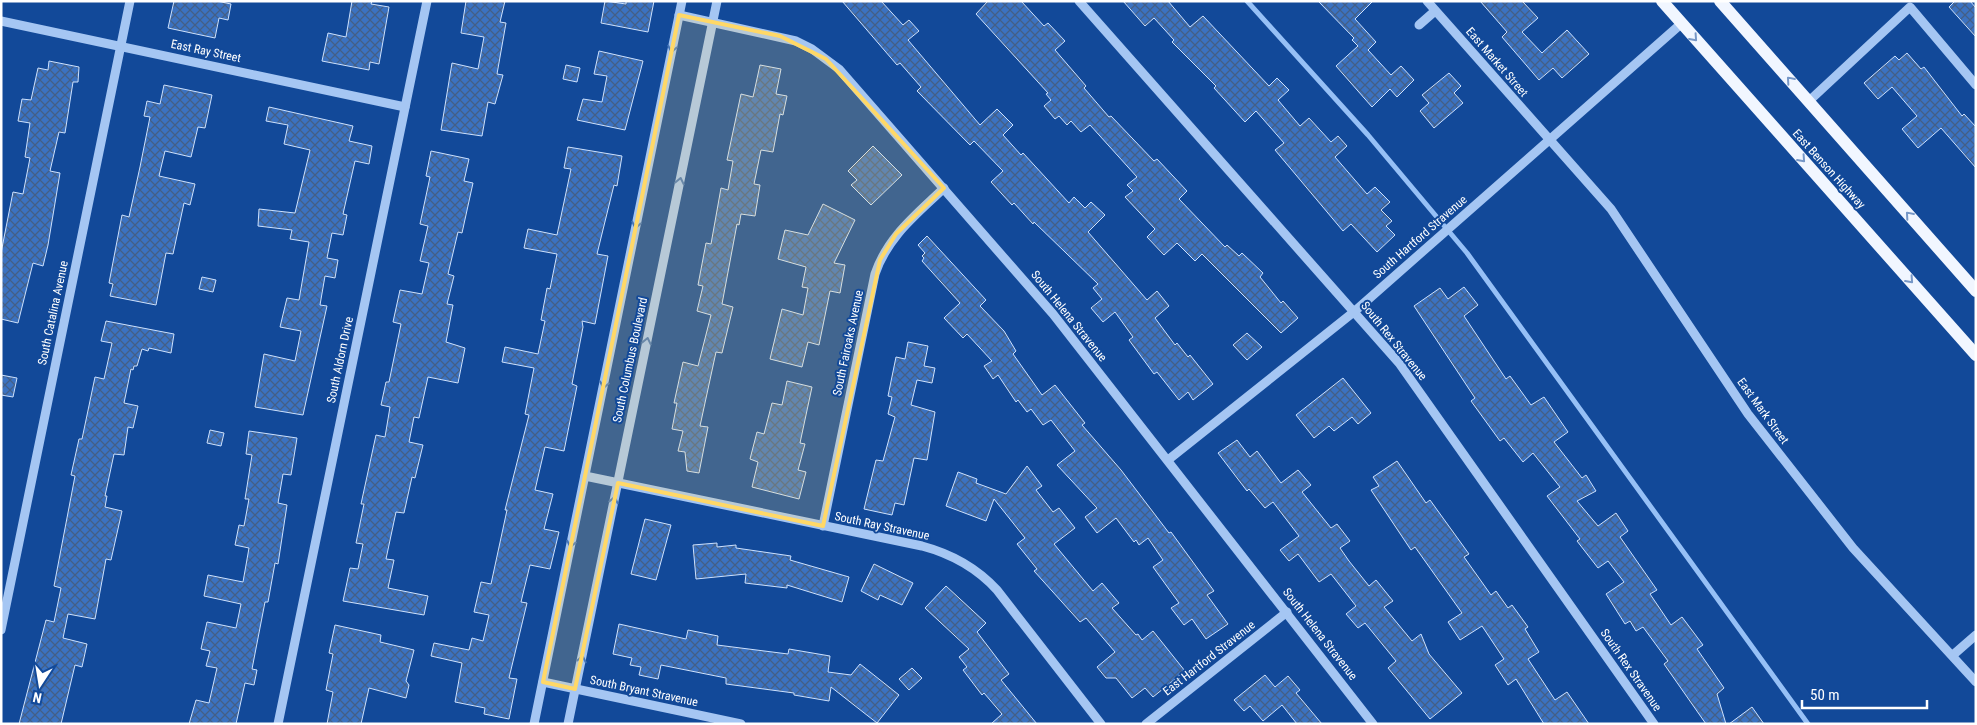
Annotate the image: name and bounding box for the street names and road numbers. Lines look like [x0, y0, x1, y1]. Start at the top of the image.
street label: East Market Street [1463, 24, 1531, 100]
street label: East Ray Street [170, 37, 243, 65]
street label: East Benson Highway [1790, 126, 1868, 212]
street label: South Hartford Stravenue [1370, 192, 1470, 282]
street label: South Catalina Avenue [35, 259, 71, 366]
street label: South Helena Stravenue [1028, 268, 1110, 364]
street label: South Fairoaks Avenue [830, 289, 866, 397]
street label: South Columbus Boulevard [610, 296, 650, 424]
street label: South Rex Stravenue [1358, 299, 1430, 383]
street label: South Aldorn Drive [324, 315, 356, 404]
street label: East Mark Street [1734, 375, 1792, 447]
street label: South Ray Stravenue [833, 509, 931, 543]
street label: South Helena Stravenue [1280, 585, 1360, 683]
street label: East Hartford Stravenue [1160, 617, 1258, 698]
street label: South Rex Stravenue [1597, 626, 1665, 714]
street label: South Bryant Stravenue [589, 673, 700, 709]

